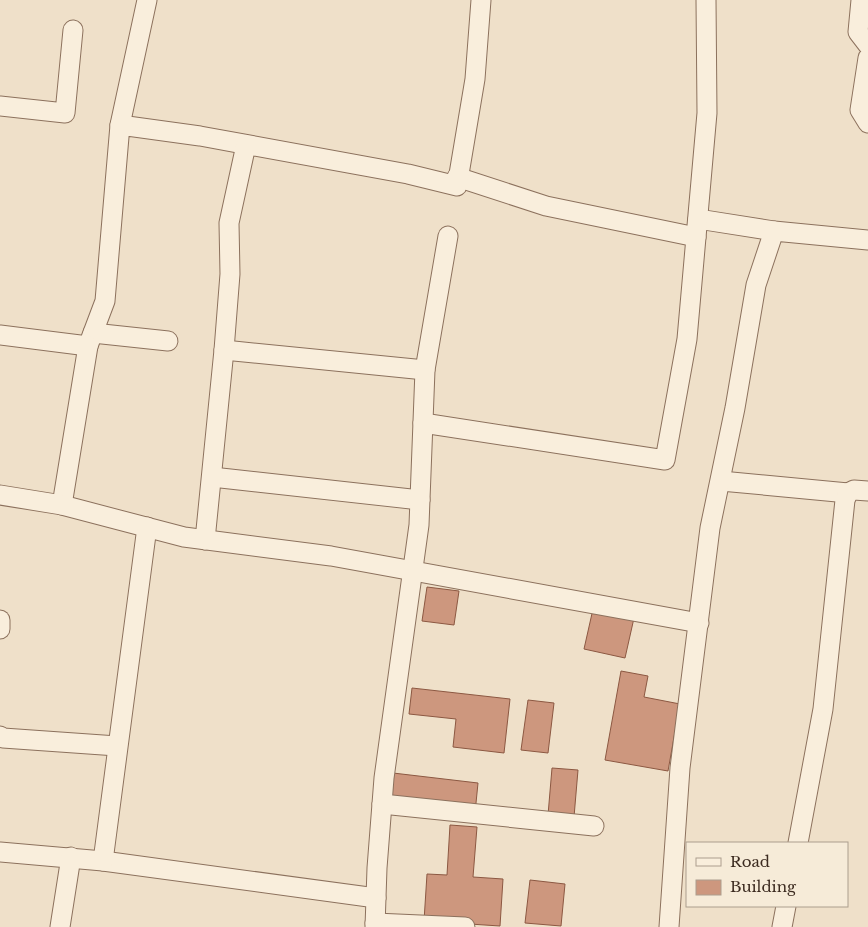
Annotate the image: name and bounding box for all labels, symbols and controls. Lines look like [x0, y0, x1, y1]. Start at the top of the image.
legend [686, 842, 848, 907]
text: Road [730, 852, 770, 871]
text: Building [730, 877, 797, 896]

